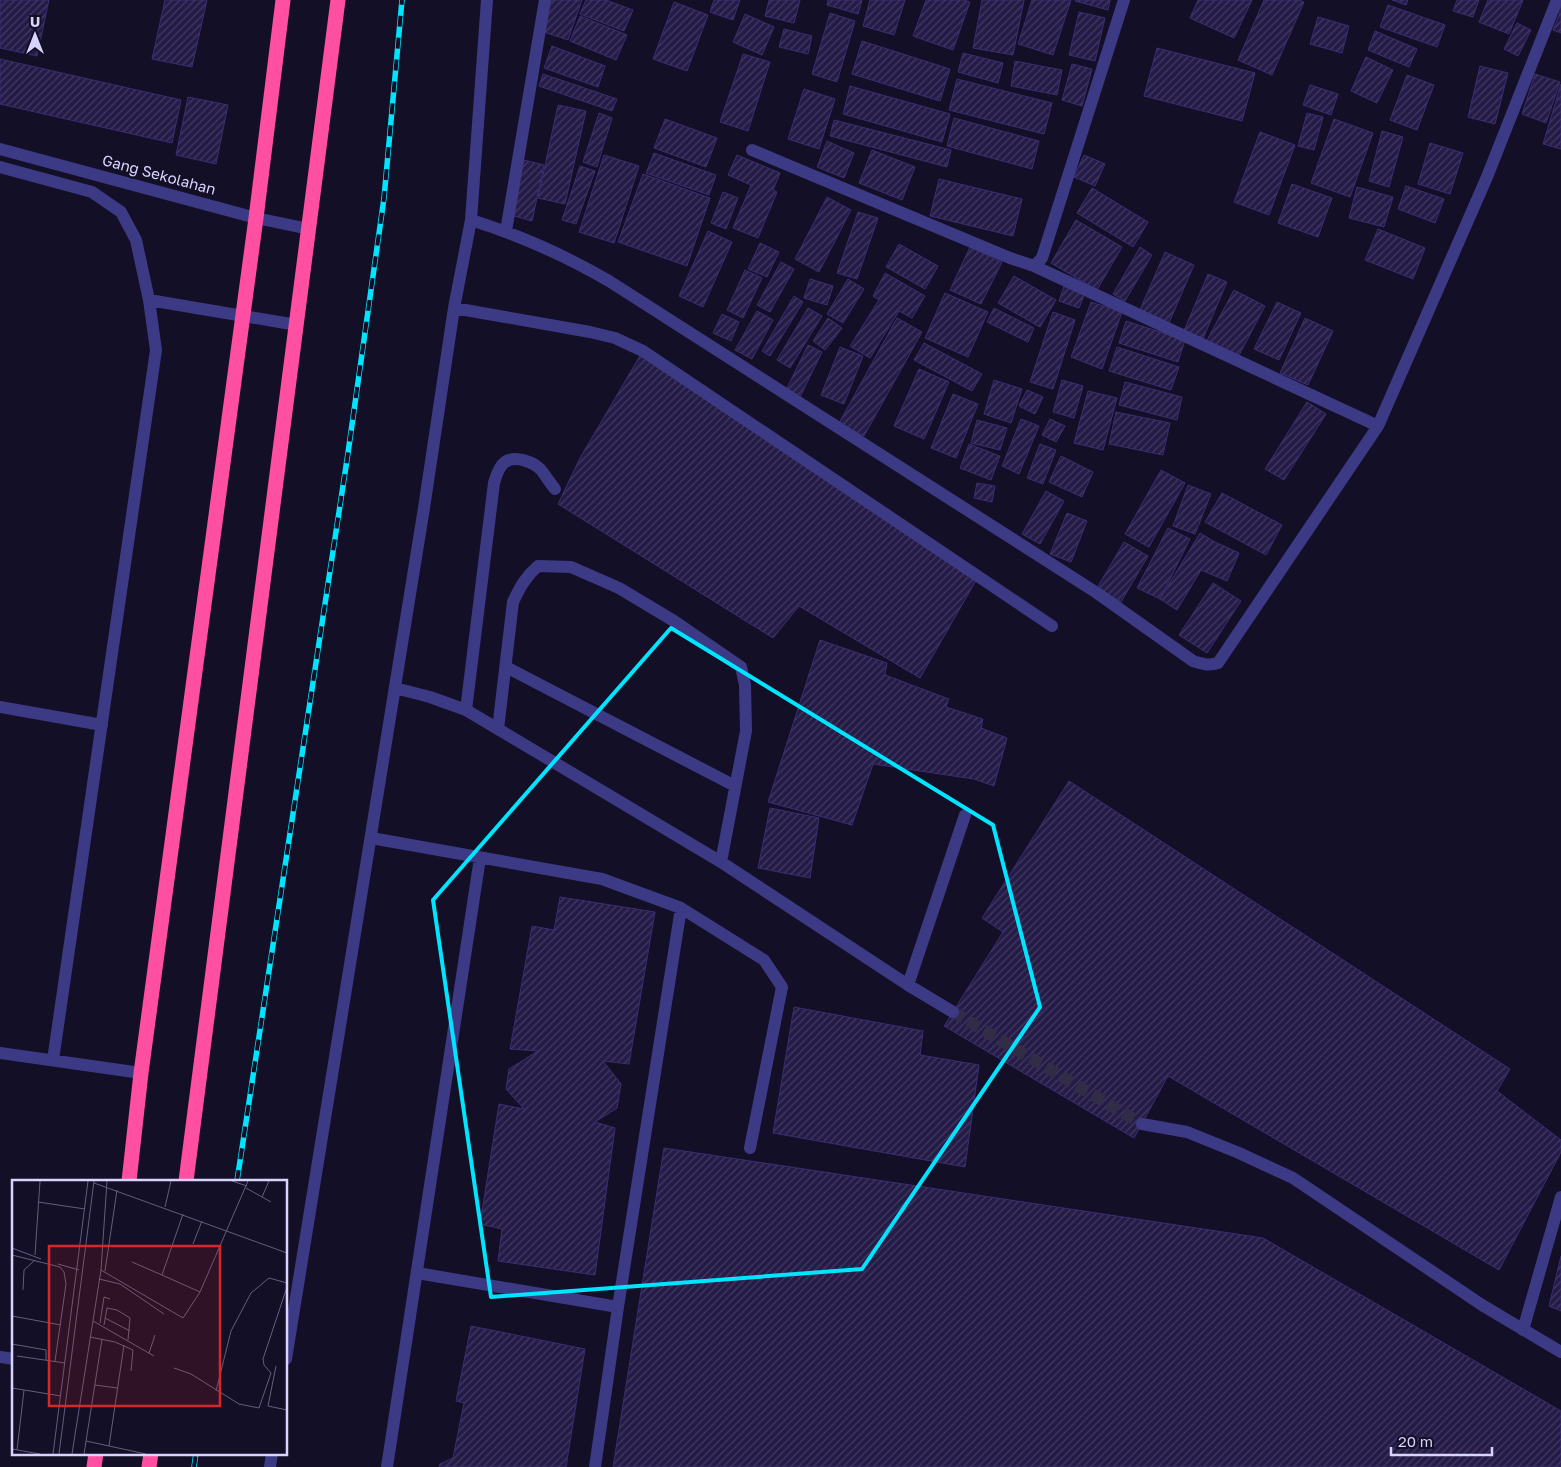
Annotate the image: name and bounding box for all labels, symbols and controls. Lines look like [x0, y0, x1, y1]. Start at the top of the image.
north arrow [10, 10, 60, 60]
text: U [30, 13, 40, 30]
street label: Gang Sekolahan [100, 150, 218, 198]
inset map [12, 1180, 288, 1454]
scale bar [1391, 1424, 1492, 1456]
text: 20 m [1398, 1432, 1433, 1450]

